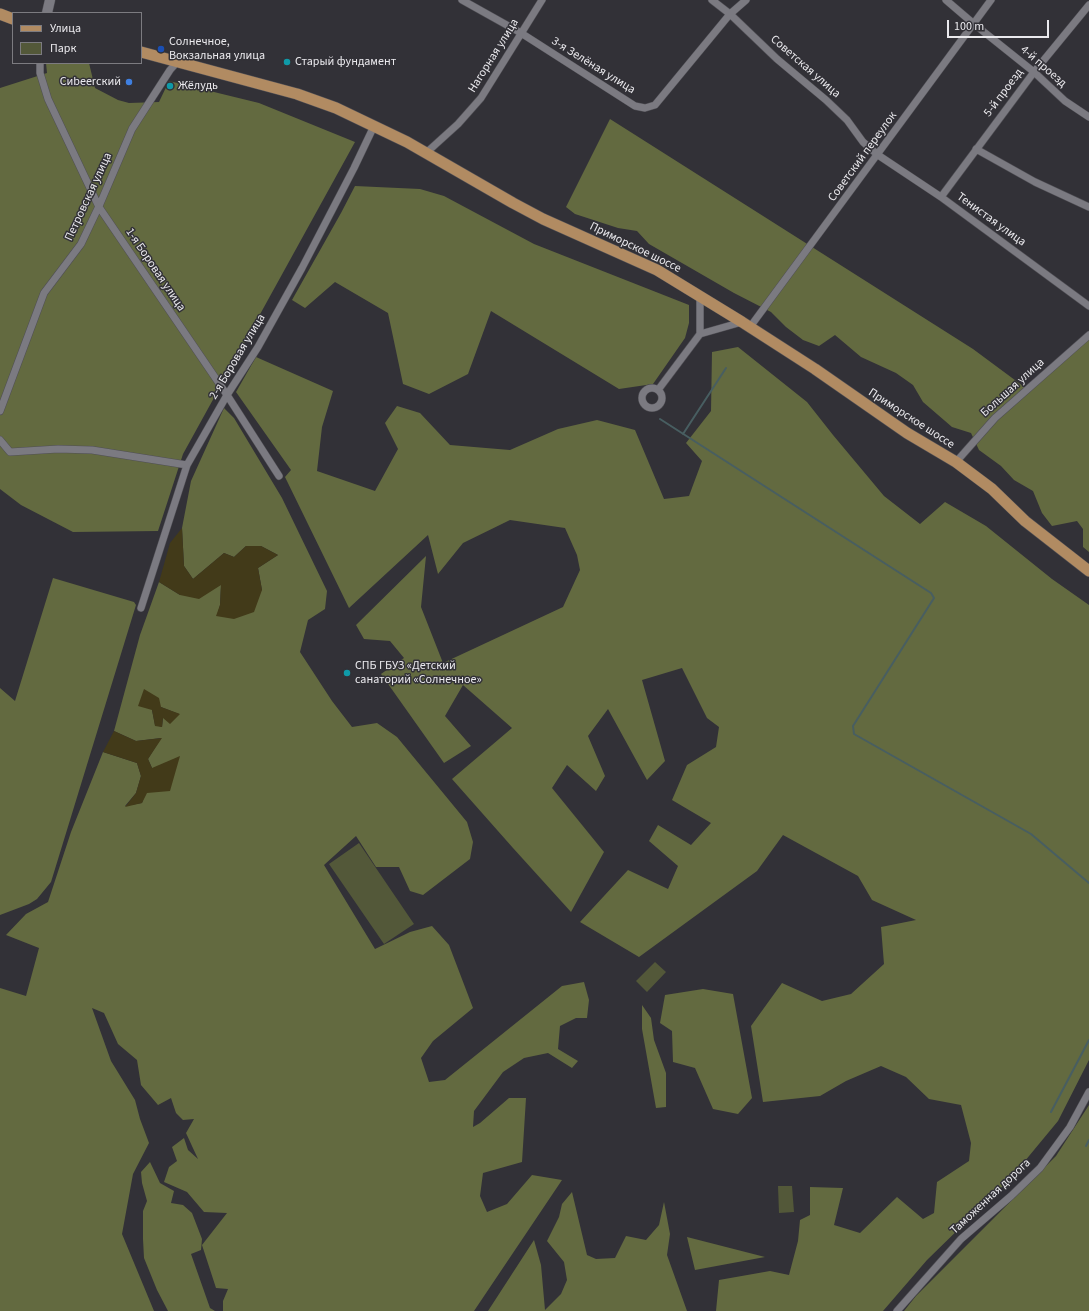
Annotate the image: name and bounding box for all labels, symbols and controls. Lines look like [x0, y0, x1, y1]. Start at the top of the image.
legend [12, 12, 142, 64]
scale bar [949, 12, 1051, 38]
street label: Нагорная улица [466, 16, 522, 96]
text: 100 m [954, 18, 984, 35]
text: Улица [50, 20, 81, 37]
street label: Советская улица [767, 33, 843, 101]
street label: 3-я Зелёная улица [549, 34, 637, 98]
place label: Солнечное, Вокзальная улица [169, 35, 265, 63]
text: Парк [50, 40, 76, 57]
street label: 4-й проезд [1017, 43, 1069, 91]
marker: Солнечное, Вокзальная улица [156, 44, 166, 54]
place label: Старый фундамент [295, 55, 396, 69]
marker: Старый фундамент [282, 57, 292, 67]
street label: 5-й проезд [981, 66, 1027, 120]
place label: Сиbeerский [60, 75, 121, 89]
marker: Сиbeerский [124, 77, 134, 87]
place label: Жёлудь [178, 79, 218, 93]
marker: Жёлудь [165, 81, 175, 91]
street label: Советский переулок [826, 109, 900, 205]
street label: Петровская улица [62, 151, 116, 243]
street label: Тенистая улица [954, 190, 1028, 250]
street label: Приморское шоссе [587, 220, 683, 276]
street label: 1-я Боровая улица [122, 226, 188, 314]
street label: 2-я Боровая улица [207, 312, 269, 402]
street label: Большая улица [978, 356, 1048, 420]
street label: Приморское шоссе [865, 386, 957, 452]
place label: СПБ ГБУЗ «Детский санаторий «Солнечное» [355, 659, 482, 687]
marker: СПБ ГБУЗ «Детский санаторий «Солнечное» [342, 668, 352, 678]
street label: Таможенная дорога [948, 1156, 1034, 1238]

